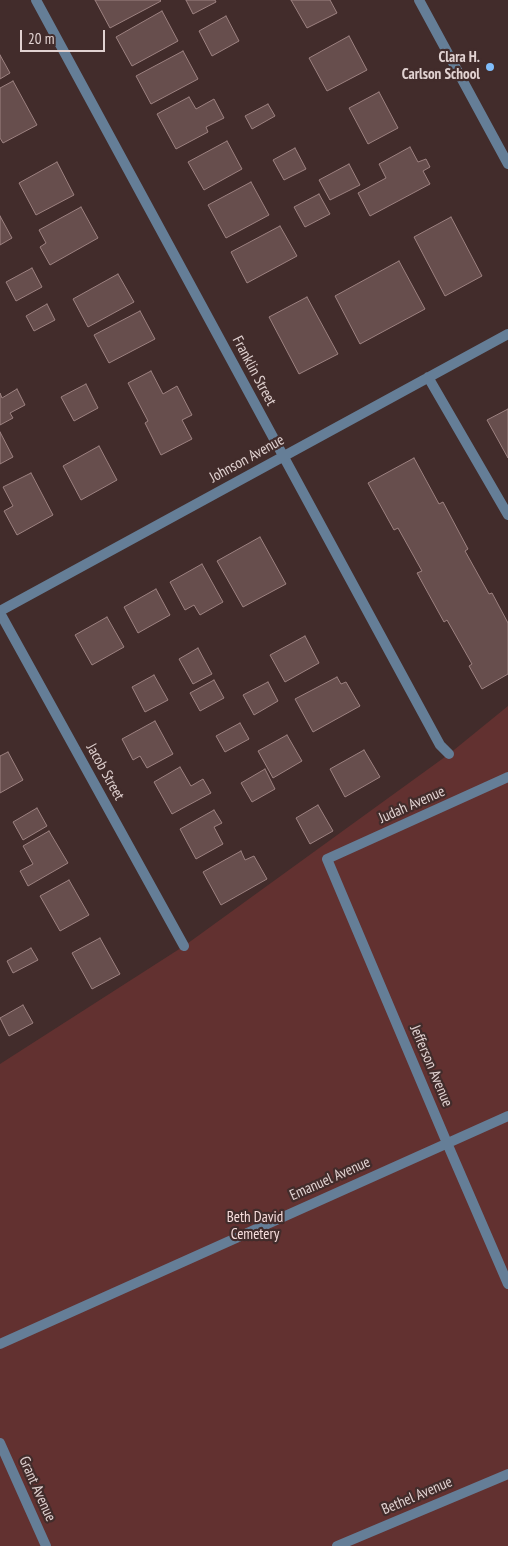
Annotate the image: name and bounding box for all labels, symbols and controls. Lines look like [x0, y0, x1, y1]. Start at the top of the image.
scale bar [22, 20, 108, 52]
text: 20 m [28, 29, 54, 48]
place label: Clara H. Carlson School [402, 49, 480, 84]
marker: Clara H. Carlson School [484, 61, 496, 73]
street label: Franklin Street [228, 333, 280, 409]
street label: Johnson Avenue [207, 431, 287, 487]
street label: Jacob Street [82, 741, 128, 803]
street label: Judah Avenue [376, 782, 448, 828]
street label: Jefferson Avenue [406, 1022, 456, 1110]
street label: Emanuel Avenue [287, 1153, 373, 1205]
park label: Beth David Cemetery [227, 1209, 283, 1244]
street label: Grant Avenue [15, 1454, 59, 1524]
street label: Bethel Avenue [379, 1473, 455, 1519]

